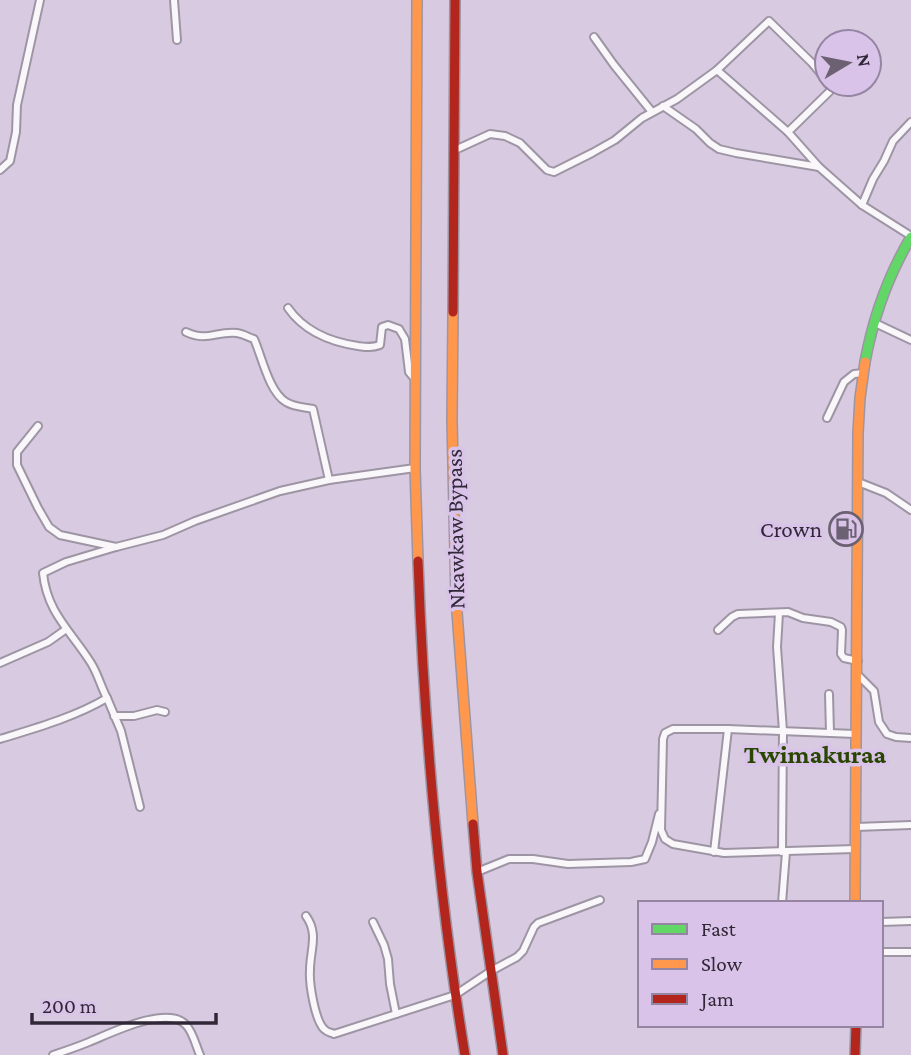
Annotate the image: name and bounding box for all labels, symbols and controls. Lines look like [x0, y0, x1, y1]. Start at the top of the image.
north arrow [813, 28, 883, 98]
text: N [853, 52, 876, 68]
street label: Nkawkaw Bypass [441, 449, 469, 609]
fuel station icon: Crown [827, 510, 865, 548]
place label: Crown [760, 516, 822, 542]
district label: Twimakuraa [744, 740, 887, 769]
legend [638, 901, 883, 1027]
text: Fast [701, 917, 737, 941]
text: Slow [701, 952, 743, 976]
scale bar [32, 982, 215, 1026]
text: Jam [699, 987, 734, 1011]
text: 200 m [42, 994, 97, 1018]

